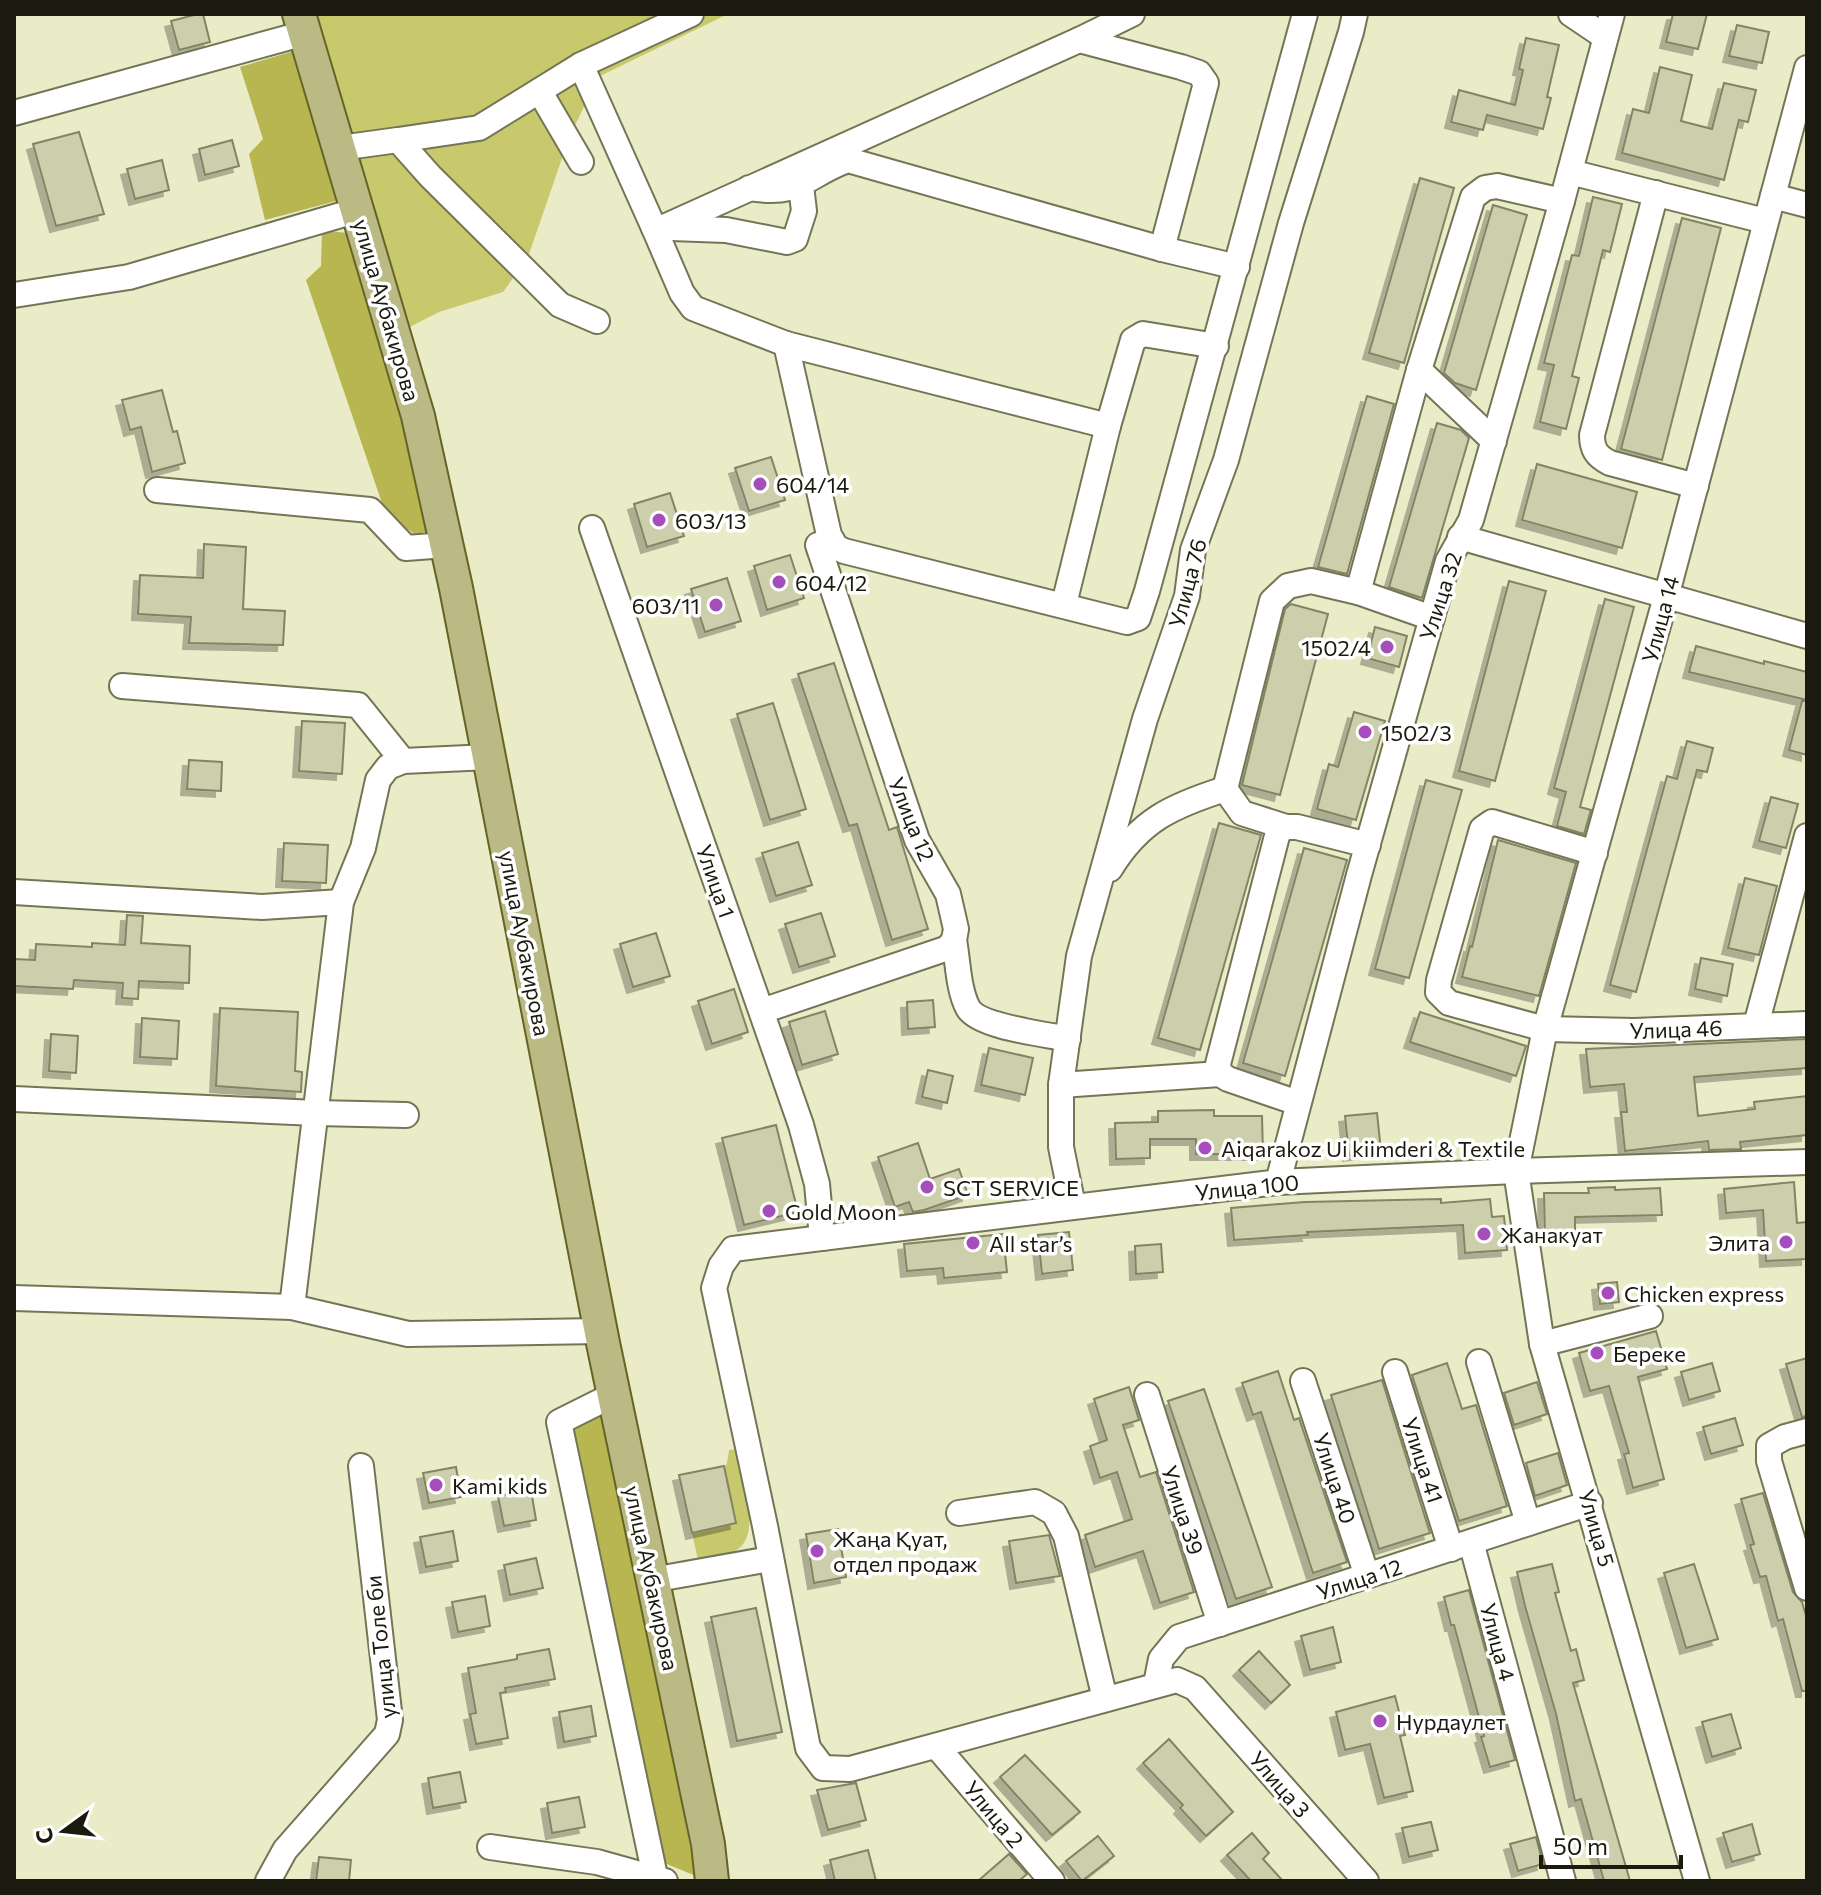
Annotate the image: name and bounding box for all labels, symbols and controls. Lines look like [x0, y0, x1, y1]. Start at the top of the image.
street label: улица Аубакирова [348, 216, 426, 404]
place label: 604/14 [776, 471, 849, 498]
marker: 604/14 [751, 475, 769, 493]
place label: 603/13 [675, 507, 747, 534]
marker: 603/13 [650, 511, 668, 529]
street label: Улица 76 [1162, 535, 1212, 631]
street label: Улица 32 [1413, 548, 1467, 644]
place label: 604/12 [795, 569, 867, 596]
street label: Улица 14 [1635, 572, 1685, 666]
marker: 604/12 [770, 573, 788, 591]
place label: 603/11 [632, 592, 700, 619]
marker: 603/11 [707, 596, 725, 614]
place label: 1502/4 [1301, 634, 1371, 661]
marker: 1502/4 [1378, 638, 1396, 656]
place label: 1502/3 [1381, 719, 1452, 746]
marker: 1502/3 [1356, 723, 1374, 741]
street label: Улица 12 [883, 773, 941, 865]
street label: Улица 1 [691, 841, 741, 921]
street label: улица Аубакирова [494, 848, 556, 1038]
street label: Улица 46 [1629, 1014, 1723, 1044]
place label: Aiqarakoz Ui kiimderi & Textile [1221, 1135, 1525, 1162]
marker: Aiqarakoz Ui kiimderi & Textile [1196, 1139, 1214, 1157]
street label: Улица 100 [1194, 1168, 1300, 1206]
place label: SCT SERVICE [943, 1174, 1079, 1201]
marker: SCT SERVICE [918, 1178, 936, 1196]
place label: Gold Moon [785, 1198, 897, 1225]
marker: Gold Moon [760, 1202, 778, 1220]
place label: Жанакуат [1500, 1221, 1603, 1248]
marker: Жанакуат [1475, 1225, 1493, 1243]
place label: Элита [1708, 1229, 1770, 1256]
place label: All star’s [989, 1230, 1073, 1257]
marker: Элита [1777, 1233, 1795, 1251]
marker: All star’s [964, 1234, 982, 1252]
place label: Chicken express [1624, 1280, 1784, 1307]
marker: Chicken express [1599, 1284, 1617, 1302]
place label: Береке [1613, 1340, 1686, 1367]
marker: Береке [1588, 1344, 1606, 1362]
street label: Улица 41 [1396, 1414, 1450, 1506]
street label: Улица 40 [1308, 1429, 1362, 1527]
street label: Улица 39 [1156, 1462, 1210, 1558]
place label: Kami kids [452, 1472, 548, 1499]
marker: Kami kids [427, 1476, 445, 1494]
street label: улица Аубакирова [619, 1483, 685, 1673]
street label: Улица 5 [1573, 1486, 1621, 1570]
place label: Жаңа Қуат, отдел продаж [833, 1525, 978, 1577]
marker: Жаңа Қуат, отдел продаж [808, 1542, 826, 1560]
street label: Улица 12 [1313, 1553, 1405, 1605]
street label: улица Толе би [359, 1574, 401, 1720]
street label: Улица 4 [1475, 1600, 1521, 1684]
place label: Нурдаулет [1396, 1708, 1506, 1735]
marker: Нурдаулет [1371, 1712, 1389, 1730]
street label: Улица 3 [1244, 1745, 1316, 1823]
street label: Улица 2 [958, 1775, 1030, 1853]
north arrow [24, 1791, 104, 1871]
scale bar [1541, 1819, 1681, 1869]
text: С [29, 1826, 59, 1847]
text: 50 m [1553, 1831, 1608, 1860]

